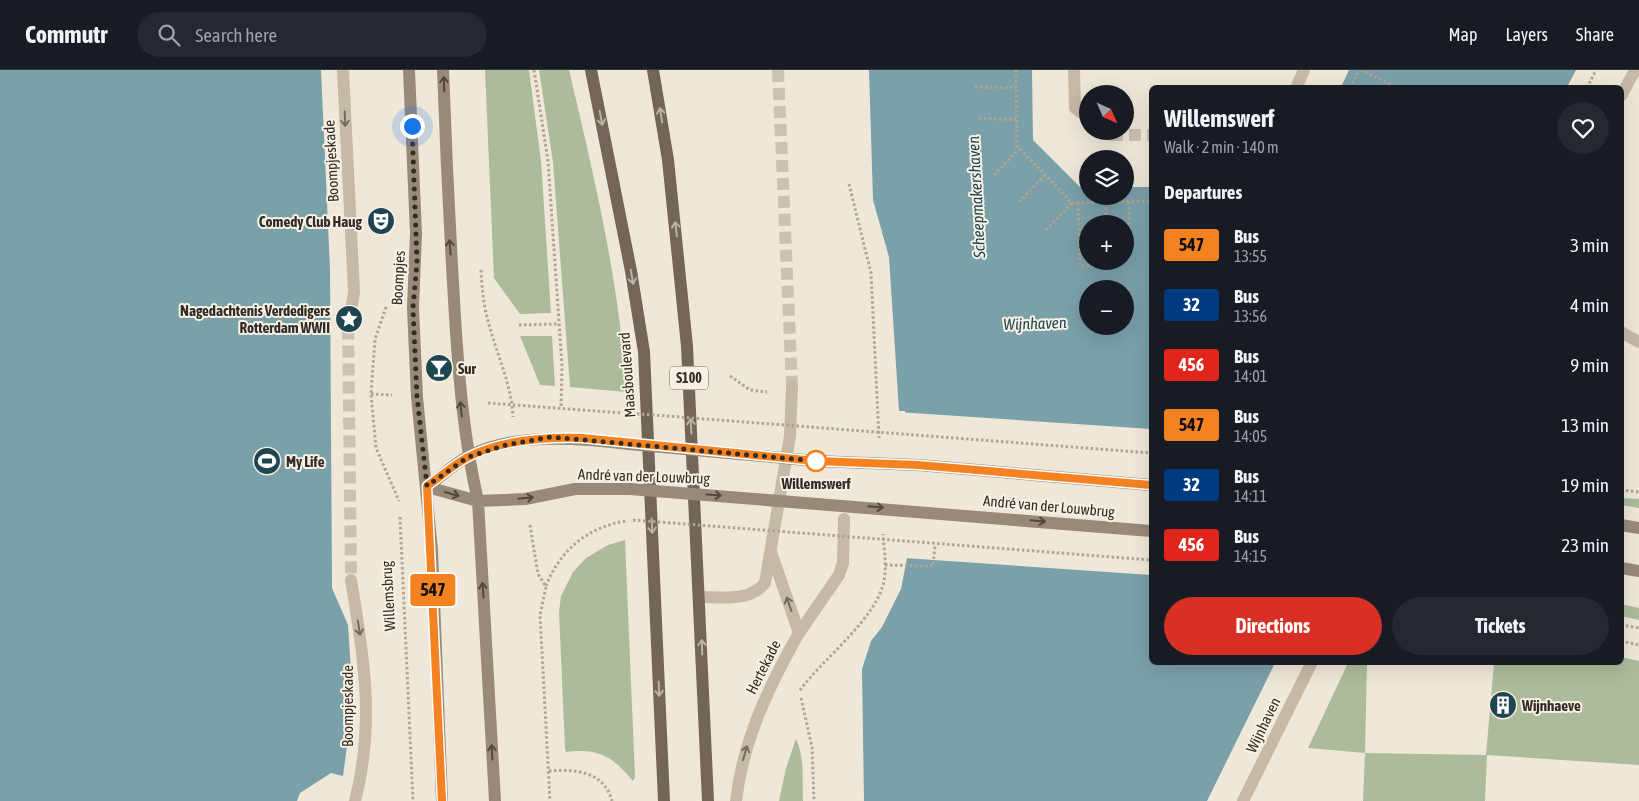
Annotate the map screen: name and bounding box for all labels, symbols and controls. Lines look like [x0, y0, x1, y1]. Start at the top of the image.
search box [137, 12, 487, 57]
text: Commutr [25, 21, 107, 48]
icon: search [155, 21, 183, 49]
text: Search here [195, 24, 277, 46]
text: Map [1448, 24, 1477, 45]
text: Layers [1505, 24, 1548, 45]
text: Share [1576, 24, 1614, 45]
one-way arrow [439, 77, 449, 93]
north arrow [1079, 85, 1134, 140]
map controls [1079, 85, 1134, 335]
button: heart [1557, 102, 1609, 154]
text: Willemswerf [1164, 105, 1275, 132]
one-way arrow [656, 107, 666, 123]
one-way arrow [597, 109, 606, 125]
one-way arrow [340, 110, 350, 126]
your location [400, 114, 425, 139]
street label: Boompjeskade [320, 119, 342, 202]
water label: Scheepmakershaven [964, 135, 989, 259]
text: Walk · 2 min · 140 m [1164, 138, 1278, 156]
button: layers [1079, 150, 1134, 205]
text: Departures [1164, 181, 1242, 203]
theatre icon: Comedy Club Haug [366, 206, 396, 236]
place label: Comedy Club Haug [259, 213, 363, 230]
button: + [1079, 215, 1134, 270]
one-way arrow [671, 221, 681, 237]
text: Bus [1234, 225, 1259, 247]
text: 547 [1179, 234, 1204, 255]
text: 3 min [1570, 234, 1609, 256]
one-way arrow [446, 239, 455, 255]
text: 13:55 [1234, 247, 1267, 265]
street label: Boompjes [388, 250, 408, 306]
one-way arrow [628, 269, 638, 285]
button: − [1079, 280, 1134, 335]
text: Bus [1234, 285, 1259, 307]
text: 32 [1183, 294, 1200, 315]
text: 4 min [1570, 294, 1609, 316]
place label: Nagedachtenis Verdedigers Rotterdam WWII [180, 302, 331, 336]
place icon: Nagedachtenis Verdedigers Rotterdam WWII [334, 304, 364, 334]
text: 13:56 [1234, 307, 1267, 325]
water label: Wijnhaven [1003, 313, 1067, 334]
street label: Maasboulevard [616, 332, 638, 418]
text: Bus [1234, 345, 1259, 367]
bar icon: Sur [424, 353, 454, 383]
text: 456 [1179, 354, 1204, 375]
text: 9 min [1570, 354, 1609, 376]
place label: Sur [458, 360, 477, 377]
road number: S100 [670, 366, 708, 390]
text: 14:01 [1234, 367, 1267, 385]
one-way arrow [456, 401, 466, 417]
text: Bus [1234, 405, 1259, 427]
text: 547 [1179, 414, 1204, 435]
text: 13 min [1561, 414, 1609, 436]
one-way arrow [686, 418, 696, 434]
text: 14:05 [1234, 427, 1267, 445]
sports icon: My Life [252, 446, 282, 476]
marker: Willemswerf [805, 450, 827, 472]
place label: My Life [286, 453, 325, 470]
street label: André van der Louwbrug [578, 465, 711, 487]
text: Bus [1234, 465, 1259, 487]
text: 32 [1183, 474, 1200, 495]
text: 19 min [1561, 474, 1609, 496]
place label: Willemswerf [780, 475, 851, 492]
text: 14:11 [1234, 487, 1267, 505]
one-way arrow [444, 490, 460, 499]
one-way arrow [706, 490, 722, 499]
street label: André van der Louwbrug [982, 492, 1116, 520]
one-way arrow [518, 493, 534, 503]
one-way arrow [868, 503, 884, 512]
one-way arrow [1030, 517, 1046, 526]
one-way arrow [647, 518, 656, 534]
text: Bus [1234, 525, 1259, 547]
text: 456 [1179, 534, 1204, 555]
text: 23 min [1561, 534, 1609, 556]
text: 14:15 [1234, 547, 1267, 565]
street label: Willemsbrug [378, 560, 398, 632]
line badge: 547 [404, 574, 462, 606]
text: 547 [420, 579, 446, 600]
one-way arrow [479, 582, 488, 598]
one-way arrow [784, 597, 793, 613]
button: Directions [1164, 597, 1382, 655]
button: Tickets [1392, 597, 1609, 655]
one-way arrow [354, 620, 364, 636]
street label: Hertekade [742, 637, 784, 697]
one-way arrow [697, 640, 706, 656]
street label: Boompjeskade [339, 665, 356, 747]
one-way arrow [654, 680, 663, 696]
building icon: Wijnhaeve [1488, 690, 1518, 720]
street label: Wijnhaven [1242, 695, 1284, 755]
place label: Wijnhaeve [1521, 697, 1581, 714]
one-way arrow [487, 745, 497, 761]
one-way arrow [741, 746, 751, 762]

